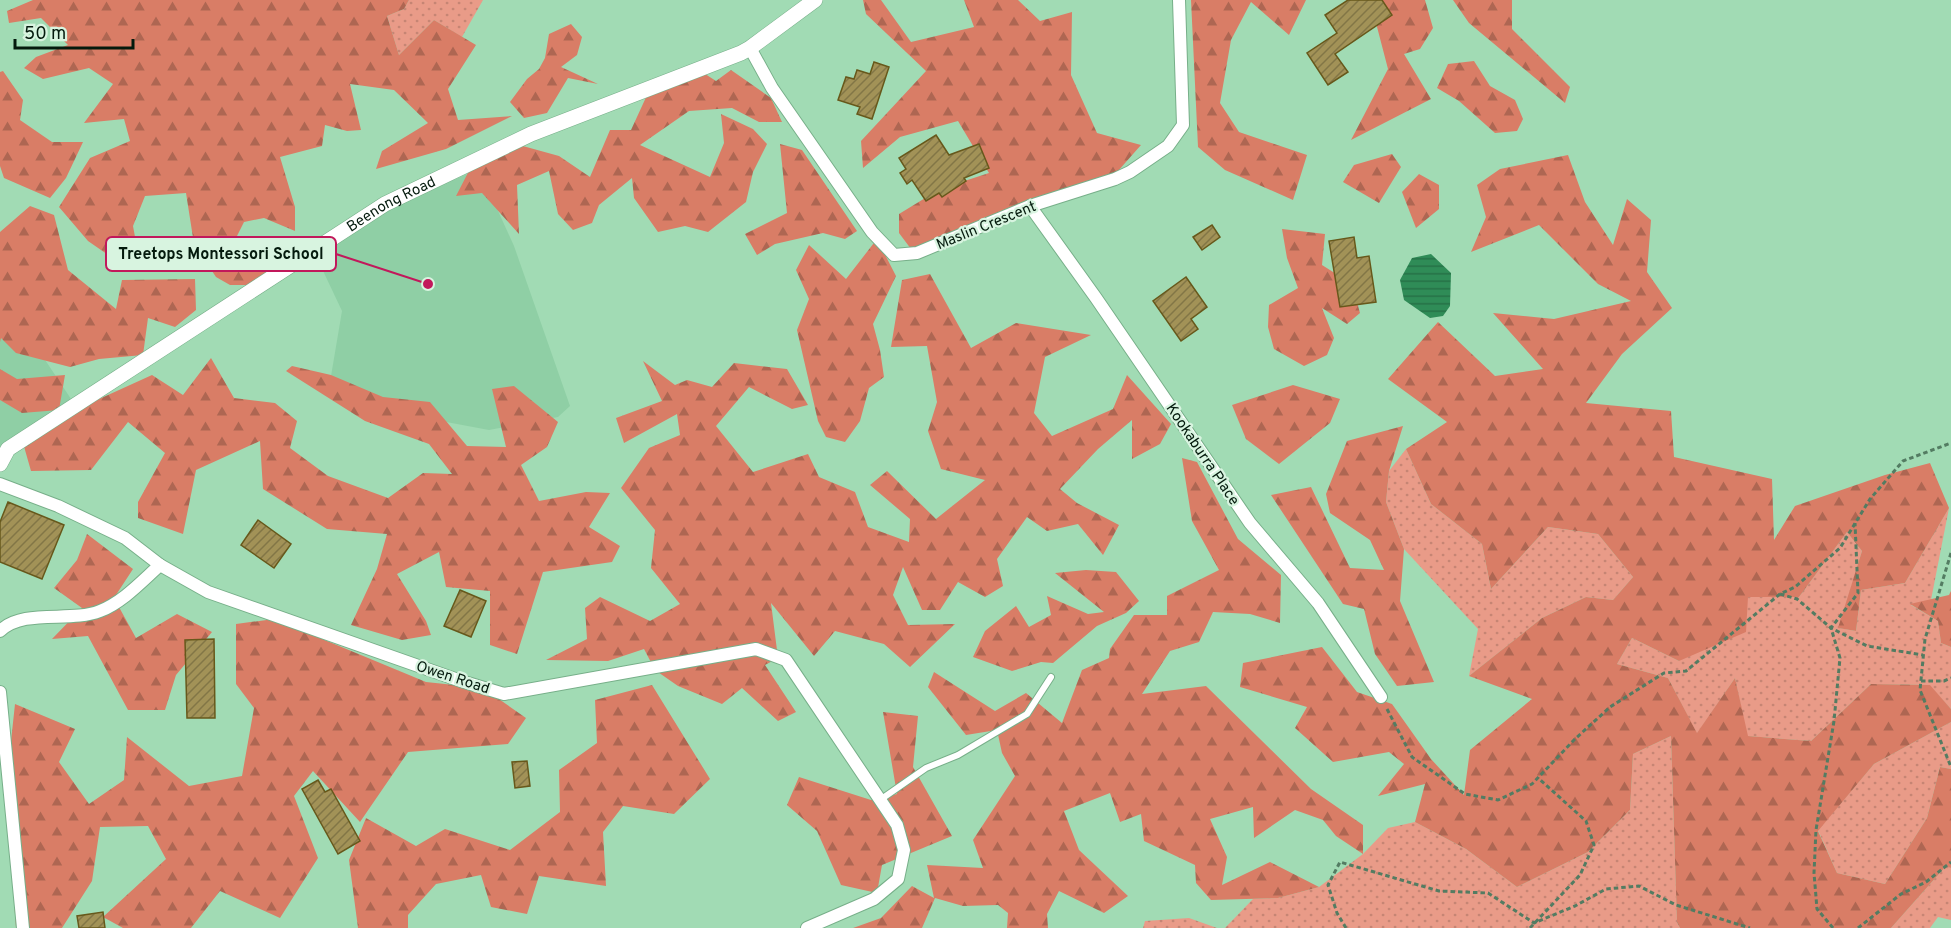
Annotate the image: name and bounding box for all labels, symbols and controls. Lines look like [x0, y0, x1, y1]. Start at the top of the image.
scale bar [15, 12, 134, 50]
text: 50 m [24, 23, 66, 46]
street label: Beenong Road [344, 173, 439, 237]
street label: Maslin Crescent [934, 198, 1039, 255]
callout: Treetops Montessori School [106, 237, 336, 271]
text: Treetops Montessori School [118, 245, 324, 265]
street label: Kookaburra Place [1161, 400, 1243, 509]
street label: Owen Road [413, 658, 492, 699]

